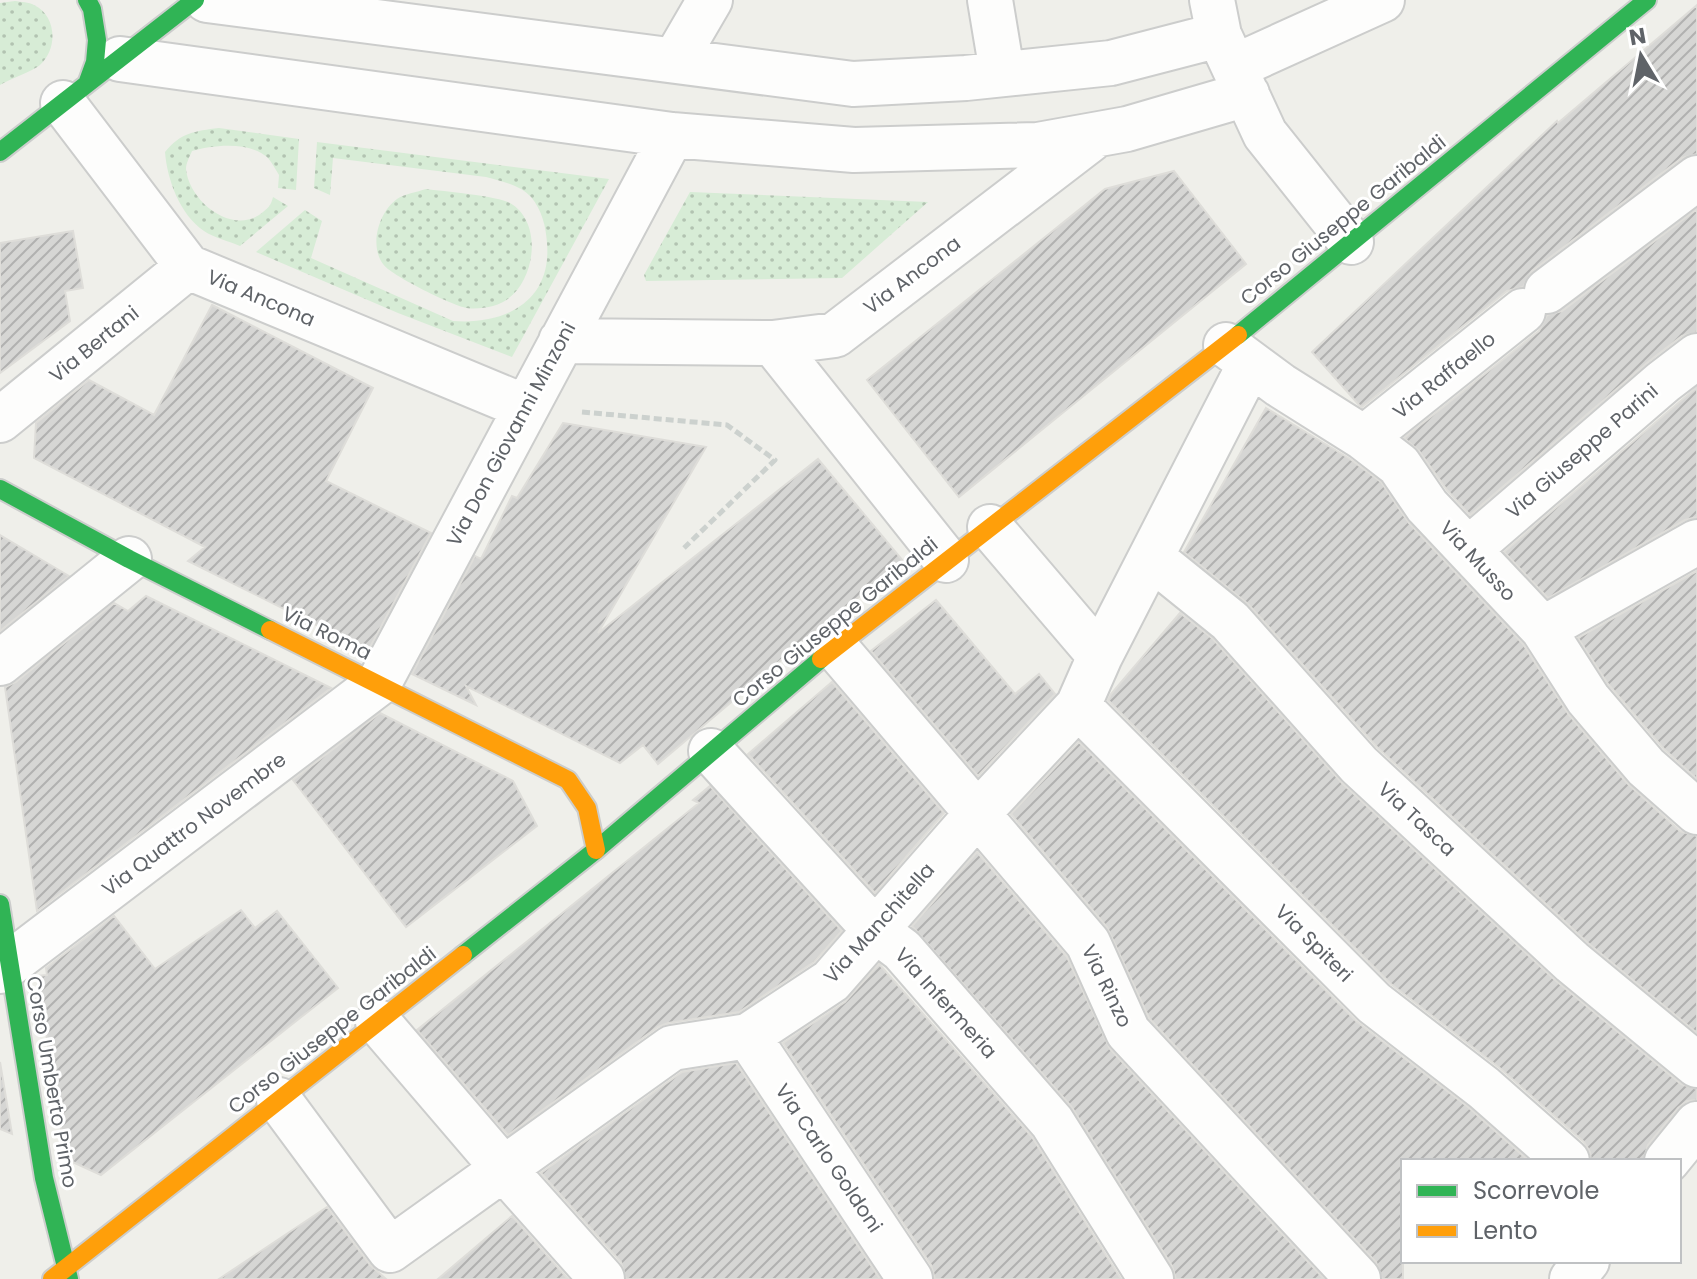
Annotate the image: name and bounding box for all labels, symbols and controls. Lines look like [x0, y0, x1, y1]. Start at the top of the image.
north arrow [1601, 16, 1681, 96]
text: N [1627, 20, 1648, 53]
street label: Corso Giuseppe Garibaldi [1234, 128, 1452, 312]
street label: Via Ancona [858, 229, 966, 321]
street label: Via Ancona [203, 263, 319, 333]
street label: Via Bertani [43, 299, 145, 389]
street label: Via Don Giovanni Minzoni [440, 317, 582, 551]
street label: Via Raffaello [1387, 325, 1501, 425]
street label: Via Giuseppe Parini [1500, 377, 1664, 525]
street label: Via Musso [1433, 515, 1523, 607]
street label: Corso Giuseppe Garibaldi [726, 530, 944, 714]
street label: Via Roma [278, 599, 376, 667]
street label: Via Quattro Novembre [96, 745, 292, 903]
street label: Via Tasca [1372, 775, 1462, 863]
street label: Via Manchitella [817, 857, 941, 989]
street label: Via Spiteri [1269, 898, 1359, 988]
street label: Corso Giuseppe Garibaldi [222, 940, 442, 1120]
street label: Via Rinzo [1075, 940, 1139, 1032]
street label: Via Infermeria [889, 941, 1003, 1065]
street label: Corso Umberto Primo [20, 974, 84, 1190]
street label: Via Carlo Goldoni [769, 1078, 889, 1238]
legend [1401, 1159, 1681, 1263]
text: Scorrevole [1473, 1174, 1599, 1207]
text: Lento [1473, 1214, 1538, 1247]

